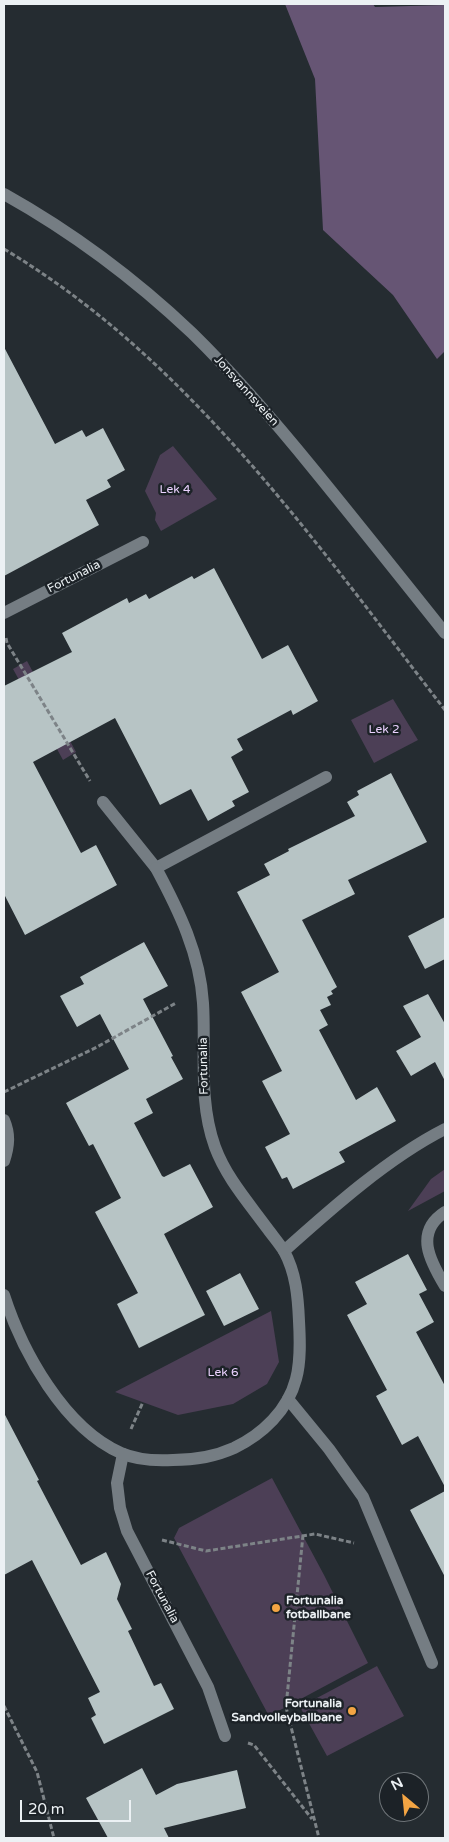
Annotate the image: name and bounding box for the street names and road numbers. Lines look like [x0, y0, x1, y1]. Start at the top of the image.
street label: Jonsvannsveien [211, 353, 281, 429]
street label: Fortunalia [45, 558, 103, 596]
street label: Fortunalia [196, 1037, 212, 1095]
street label: Fortunalia [142, 1568, 182, 1626]

